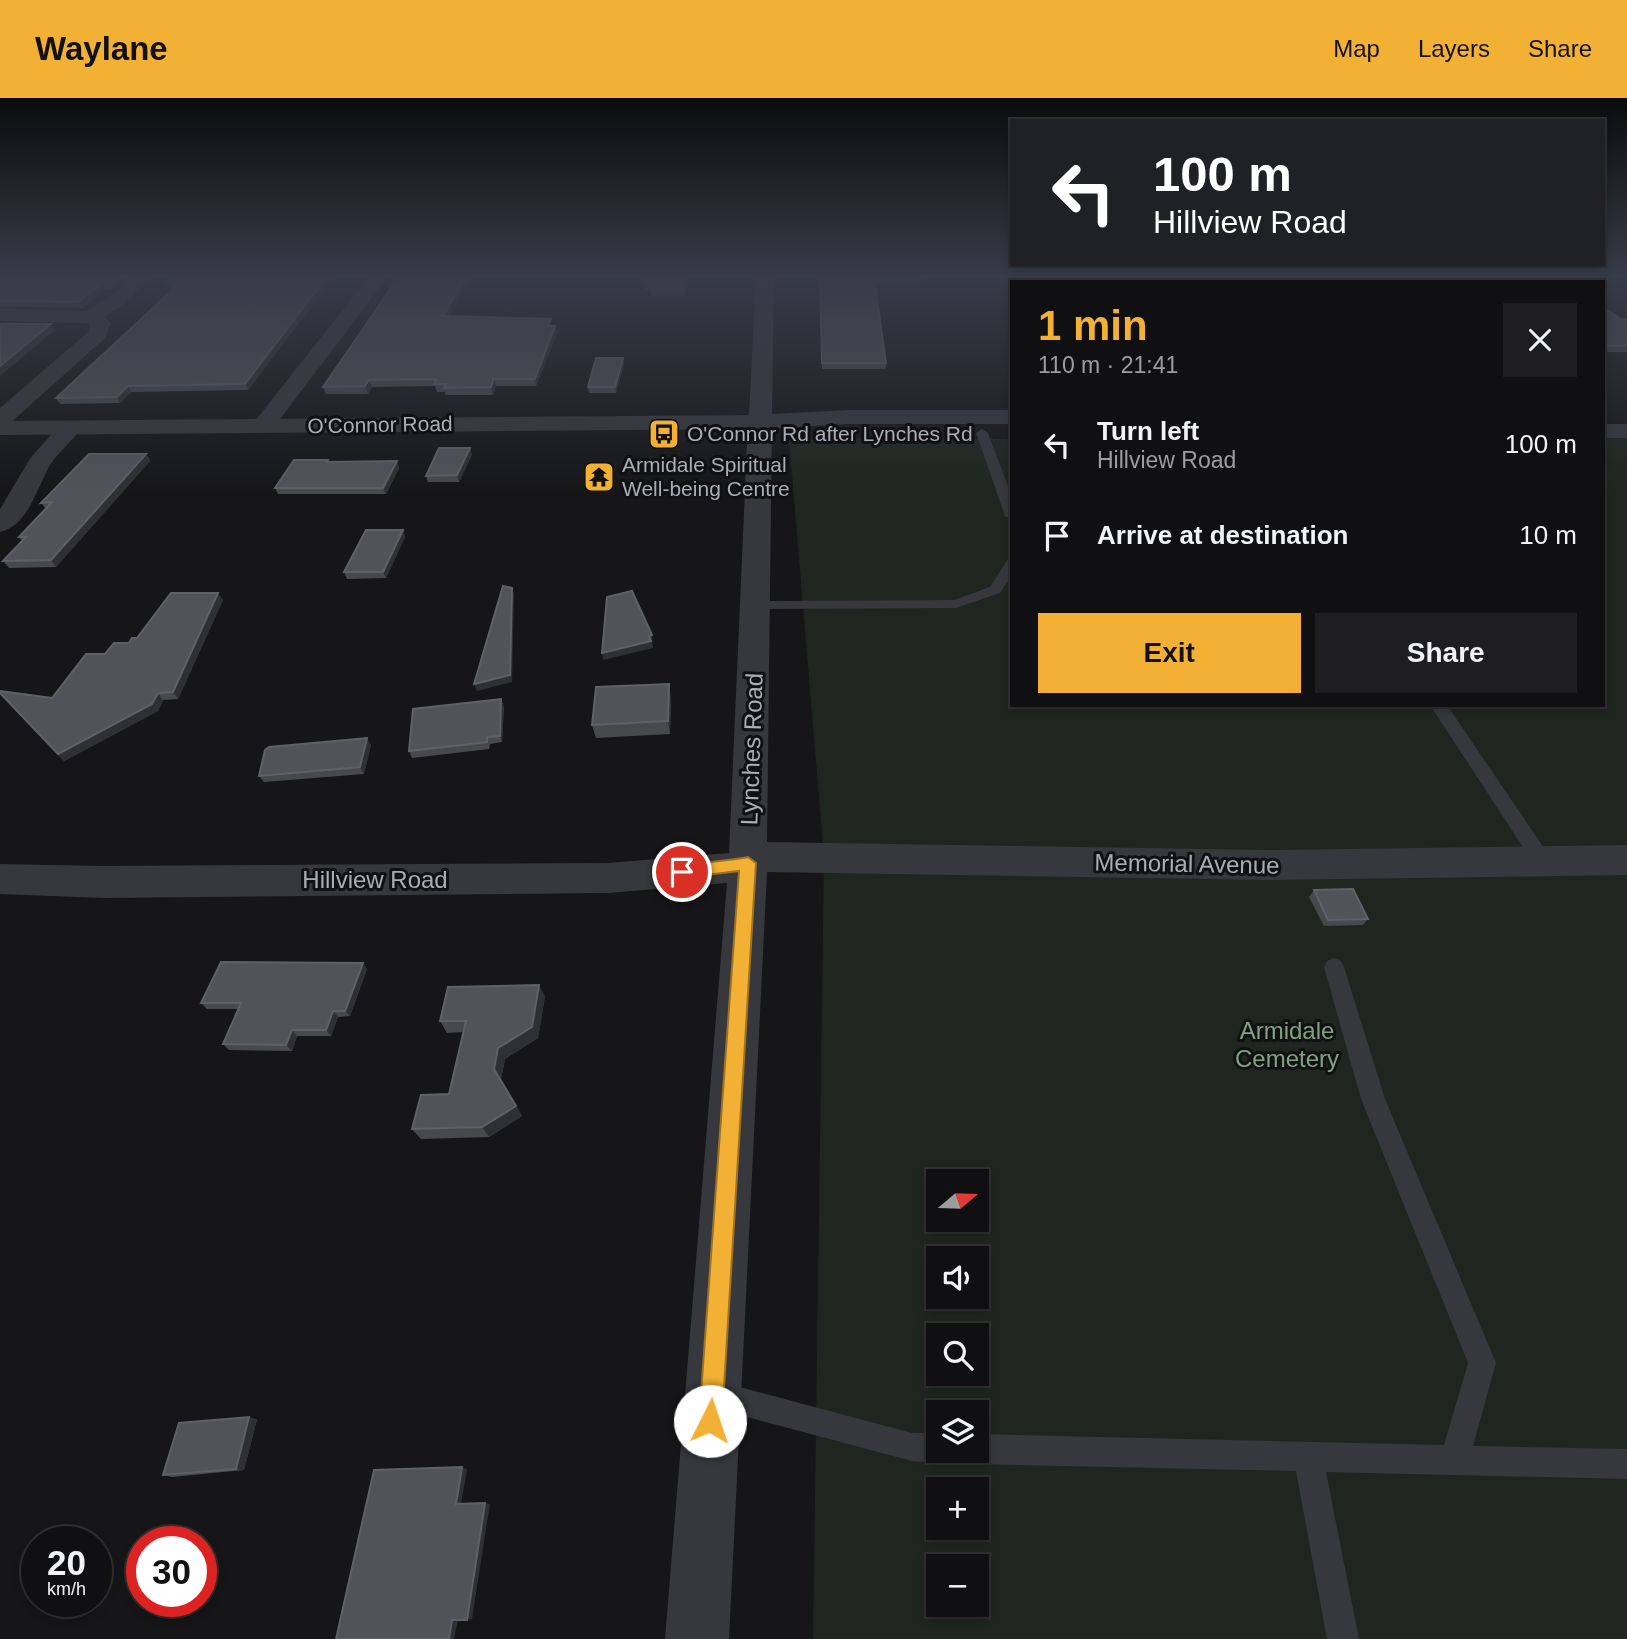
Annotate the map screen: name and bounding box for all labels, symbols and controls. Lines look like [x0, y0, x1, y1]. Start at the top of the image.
text: Waylane [35, 30, 168, 67]
text: Map [1333, 35, 1380, 62]
text: Layers [1418, 35, 1490, 62]
text: Share [1528, 35, 1592, 62]
icon: left [1038, 147, 1129, 238]
text: 100 m [1153, 147, 1292, 201]
text: Hillview Road [1153, 204, 1347, 240]
text: 1 min [1038, 302, 1148, 349]
button: close [1503, 303, 1577, 377]
text: 110 m · 21:41 [1038, 352, 1178, 378]
street label: O'Connor Road [307, 412, 453, 437]
text: Turn left [1097, 416, 1199, 446]
bus stop icon: O'Connor Rd after Lynches Rd [647, 417, 681, 451]
place label: O'Connor Rd after Lynches Rd [687, 422, 973, 445]
icon: left [1038, 426, 1076, 464]
text: 100 m [1505, 429, 1577, 459]
text: Hillview Road [1097, 447, 1236, 473]
place label: Armidale Spiritual Well-being Centre [622, 453, 790, 500]
temple icon: Armidale Spiritual Well-being Centre [582, 460, 616, 494]
icon: arrive [1038, 517, 1076, 555]
text: Arrive at destination [1097, 520, 1348, 550]
text: 10 m [1519, 520, 1577, 550]
button: Exit [1038, 613, 1301, 693]
button: Share [1315, 613, 1577, 693]
street label: Lynches Road [735, 672, 768, 826]
pin [652, 842, 712, 902]
street label: Memorial Avenue [1094, 848, 1280, 879]
icon: arrive [663, 853, 701, 891]
street label: Hillview Road [302, 866, 448, 893]
park label: Armidale Cemetery [1235, 1017, 1339, 1072]
north arrow [926, 1169, 989, 1232]
map controls [926, 1169, 989, 1617]
button: sound [926, 1246, 989, 1309]
button: search [926, 1323, 989, 1386]
position arrow [673, 1384, 747, 1458]
button: layers [926, 1400, 989, 1463]
button: + [926, 1477, 989, 1540]
speed limit sign: 30 [126, 1526, 217, 1617]
text: 20 [47, 1543, 86, 1582]
button: − [926, 1554, 989, 1617]
text: km/h [47, 1579, 86, 1599]

